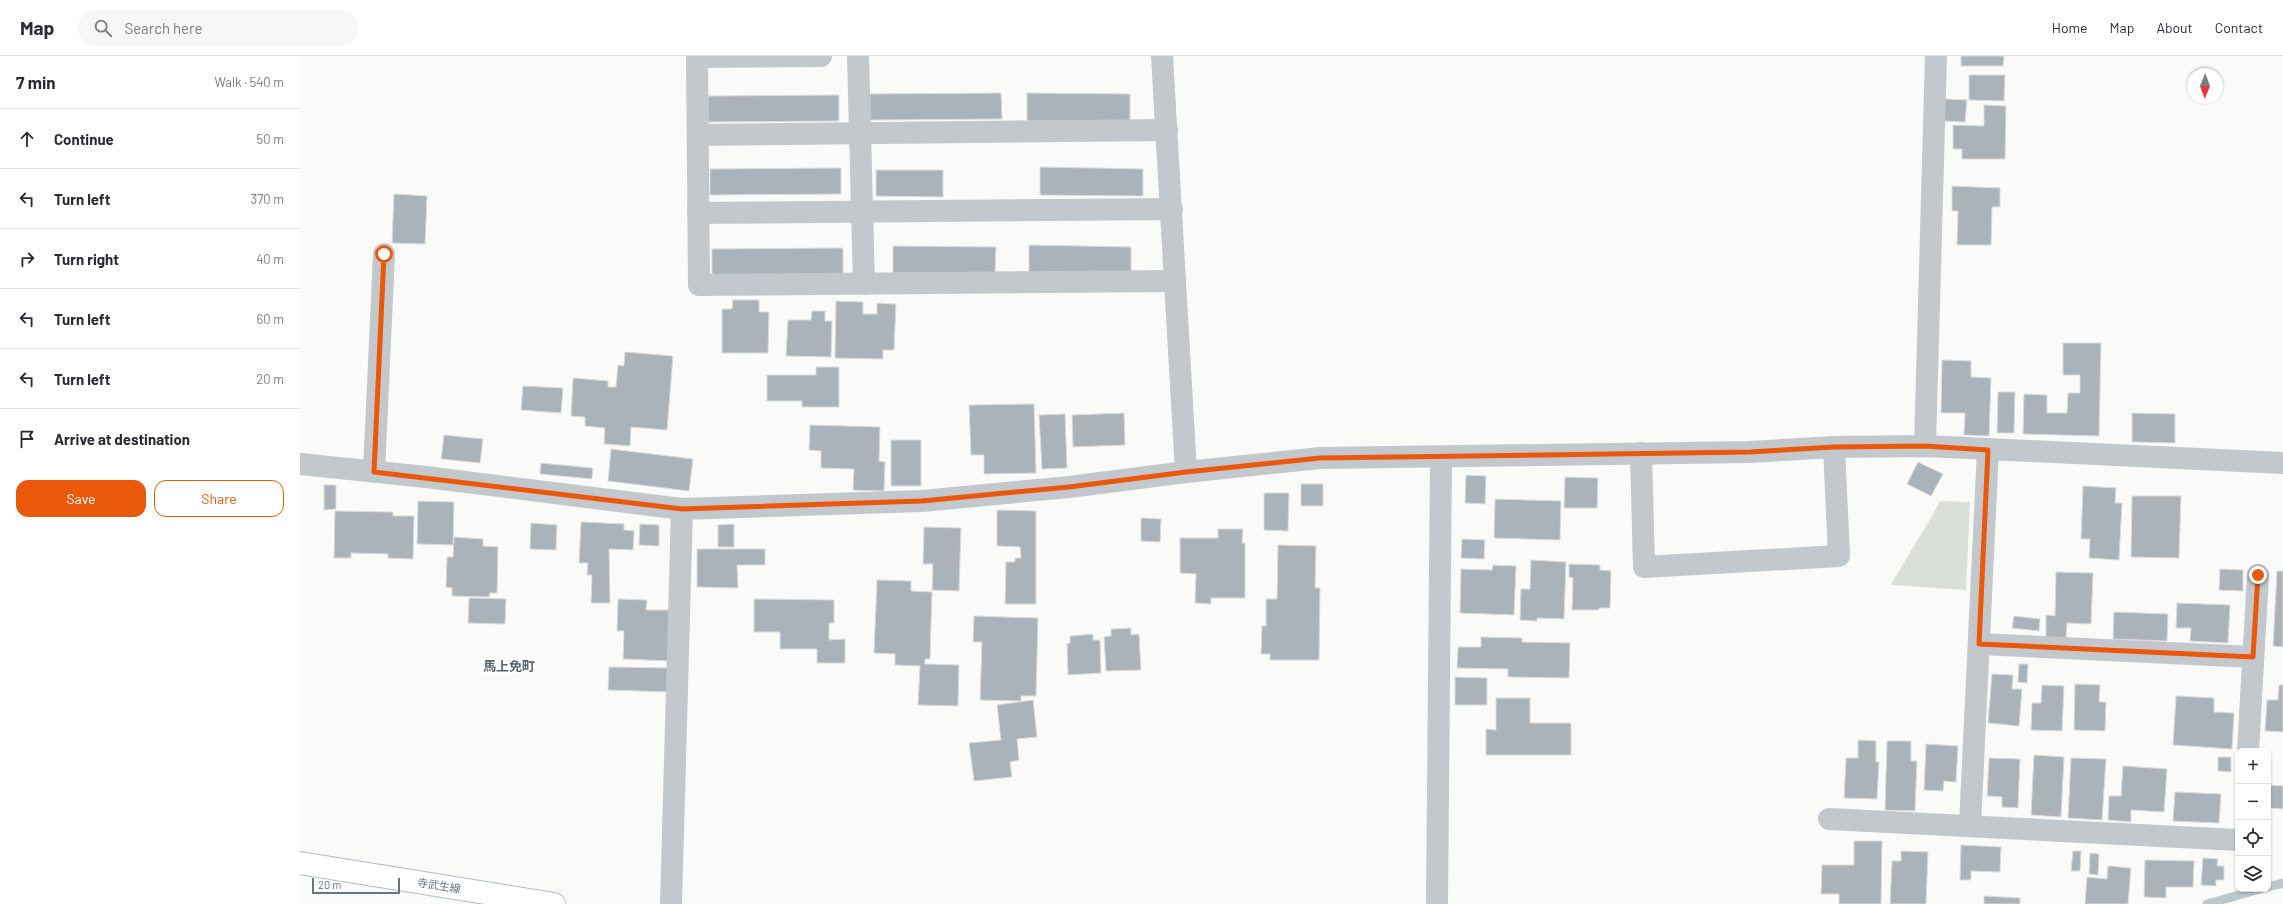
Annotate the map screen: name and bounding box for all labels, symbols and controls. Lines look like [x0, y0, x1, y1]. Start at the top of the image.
search box [78, 10, 358, 46]
text: Map [20, 16, 54, 39]
icon: search [92, 17, 114, 39]
text: Search here [124, 19, 202, 37]
text: Home [2052, 19, 2088, 36]
text: Map [2110, 19, 2134, 36]
text: About [2156, 19, 2193, 36]
text: Contact [2215, 19, 2263, 36]
north arrow [2187, 68, 2223, 104]
text: 7 min [16, 72, 56, 92]
text: Walk · 540 m [215, 74, 284, 90]
icon: ahead [16, 128, 38, 150]
text: Continue [54, 130, 114, 148]
text: 50 m [257, 131, 284, 147]
icon: left [16, 188, 38, 210]
text: Turn left [54, 190, 110, 208]
text: 370 m [250, 191, 284, 207]
route start [375, 245, 393, 263]
icon: right [16, 248, 38, 270]
text: Turn right [54, 250, 119, 268]
text: 40 m [256, 251, 284, 267]
icon: left [16, 308, 38, 330]
text: Turn left [54, 310, 110, 328]
text: 60 m [257, 311, 284, 327]
icon: left [16, 368, 38, 390]
text: Turn left [54, 370, 110, 388]
text: 20 m [256, 371, 284, 387]
icon: arrive [16, 428, 38, 450]
text: Arrive at destination [54, 430, 190, 448]
button: Save [16, 480, 146, 517]
button: Share [154, 480, 284, 517]
route end [2249, 566, 2267, 584]
district label: 馬上免町 [483, 658, 535, 674]
map controls [2235, 748, 2271, 892]
button: + [2235, 748, 2271, 784]
button: − [2235, 784, 2271, 820]
button: locate [2235, 820, 2271, 856]
button: layers [2235, 856, 2271, 892]
street label: 寺武生線 [416, 875, 462, 895]
scale bar [312, 876, 400, 895]
text: 20 m [318, 878, 341, 891]

